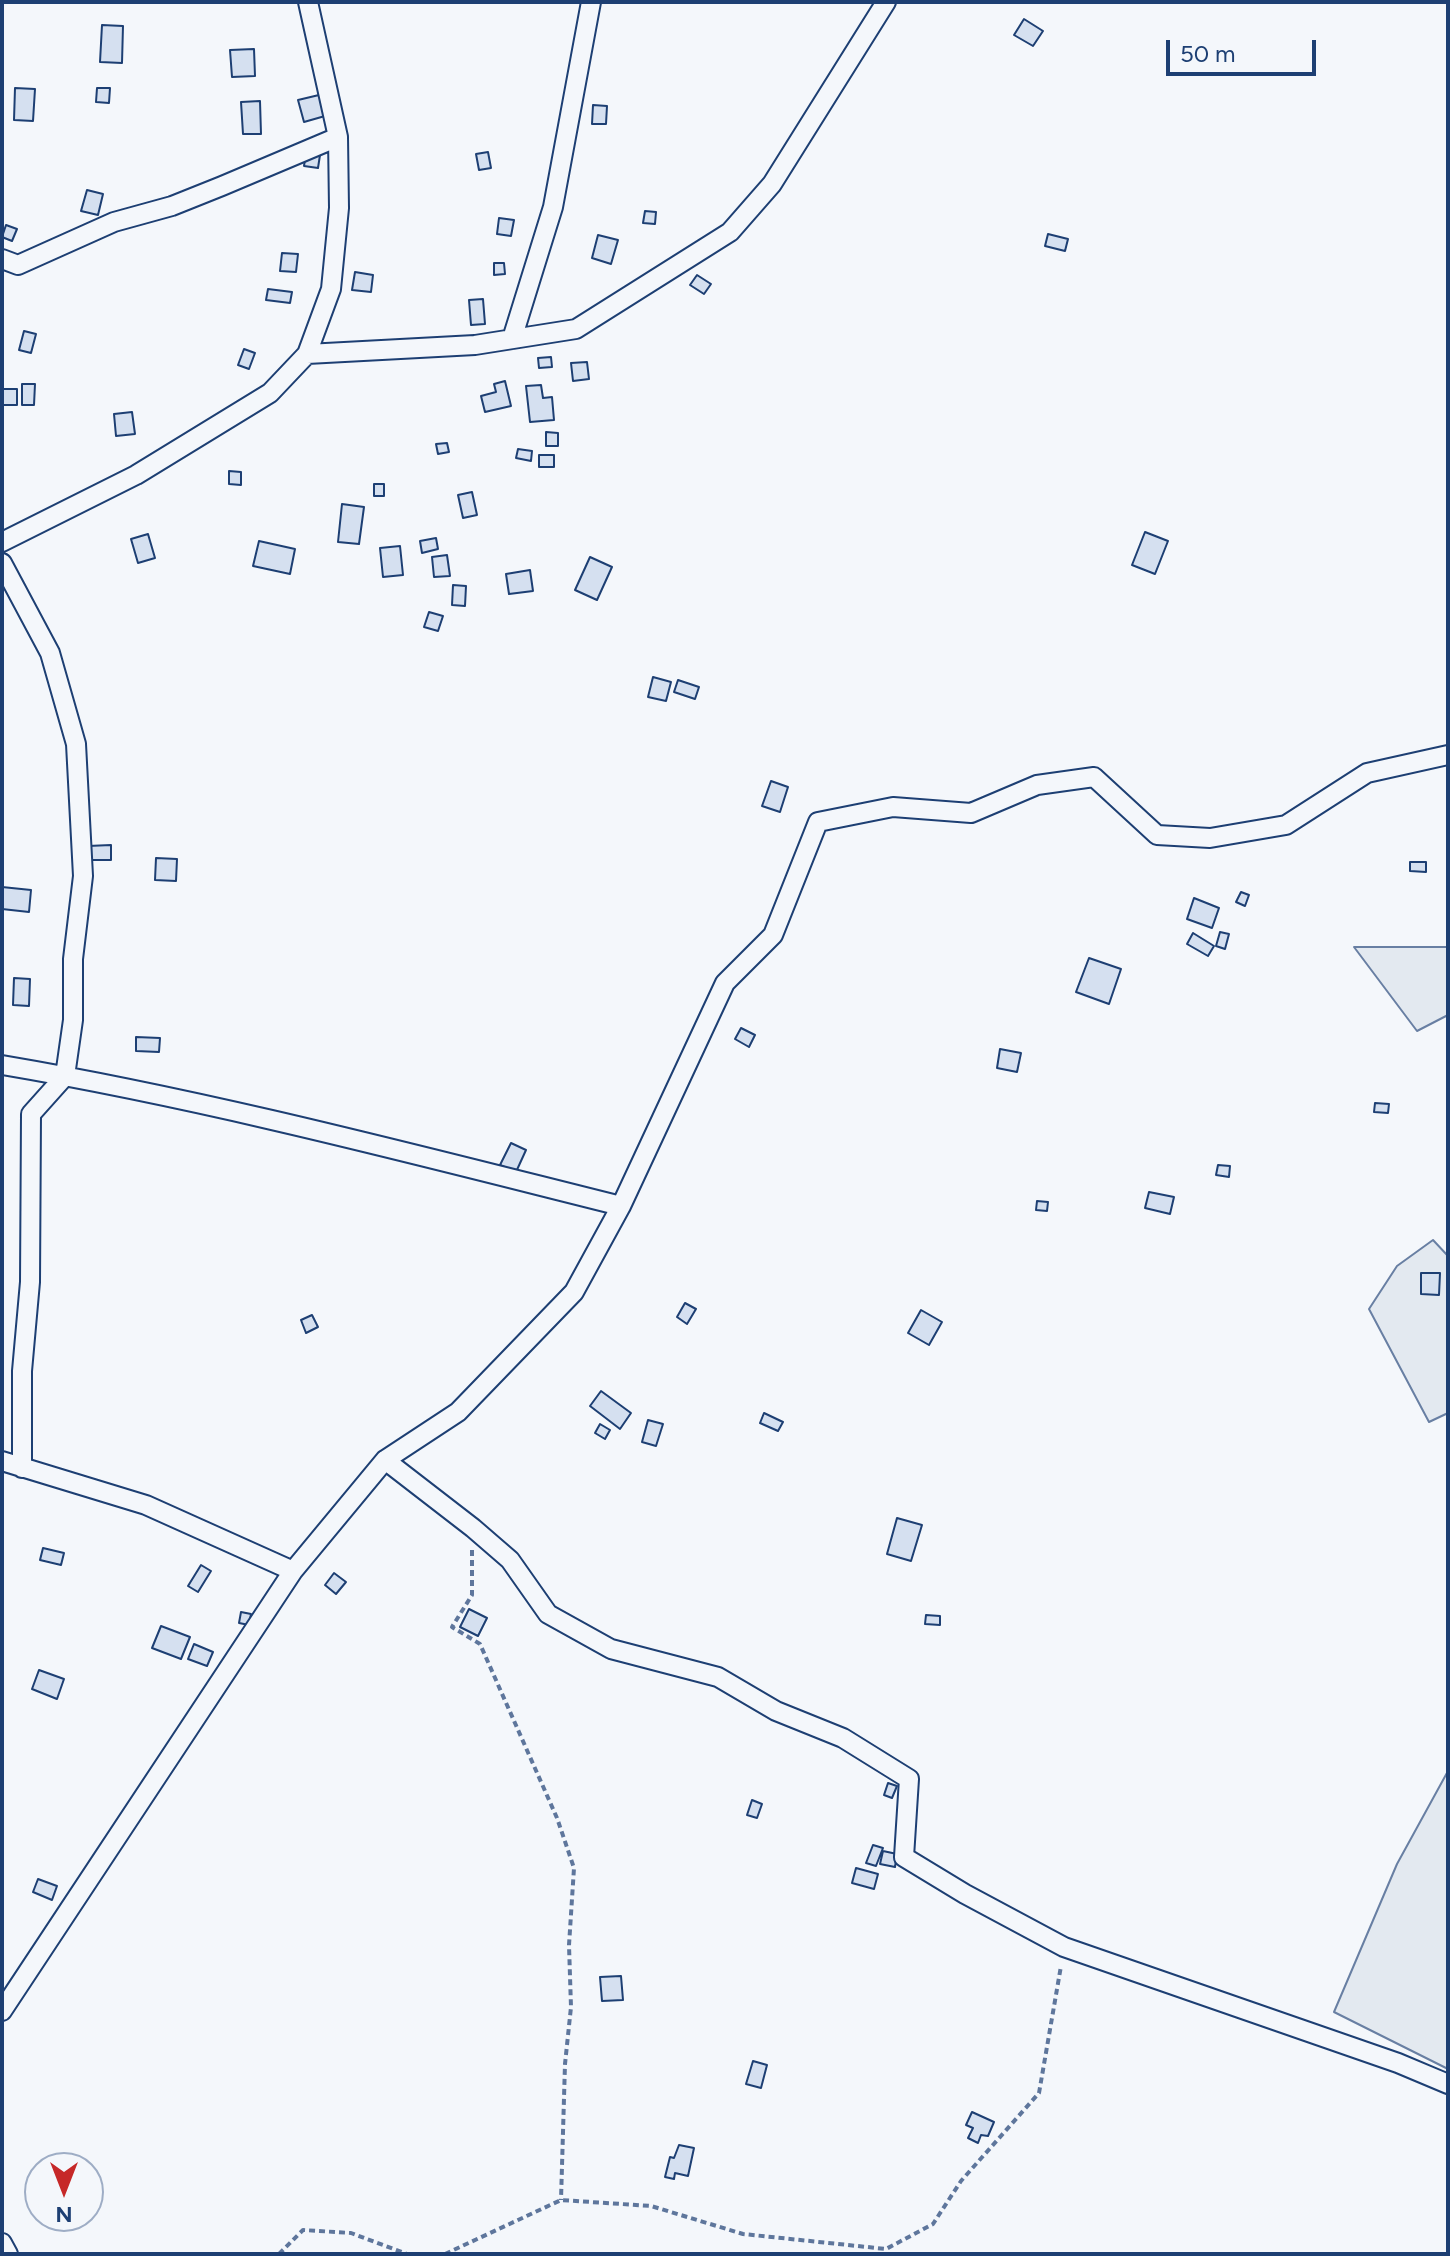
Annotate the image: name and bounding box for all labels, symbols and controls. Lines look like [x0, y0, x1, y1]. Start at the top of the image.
scale bar [1170, 24, 1320, 74]
text: 50 m [1180, 39, 1236, 68]
north arrow [24, 2152, 104, 2232]
text: N [56, 2201, 73, 2228]

